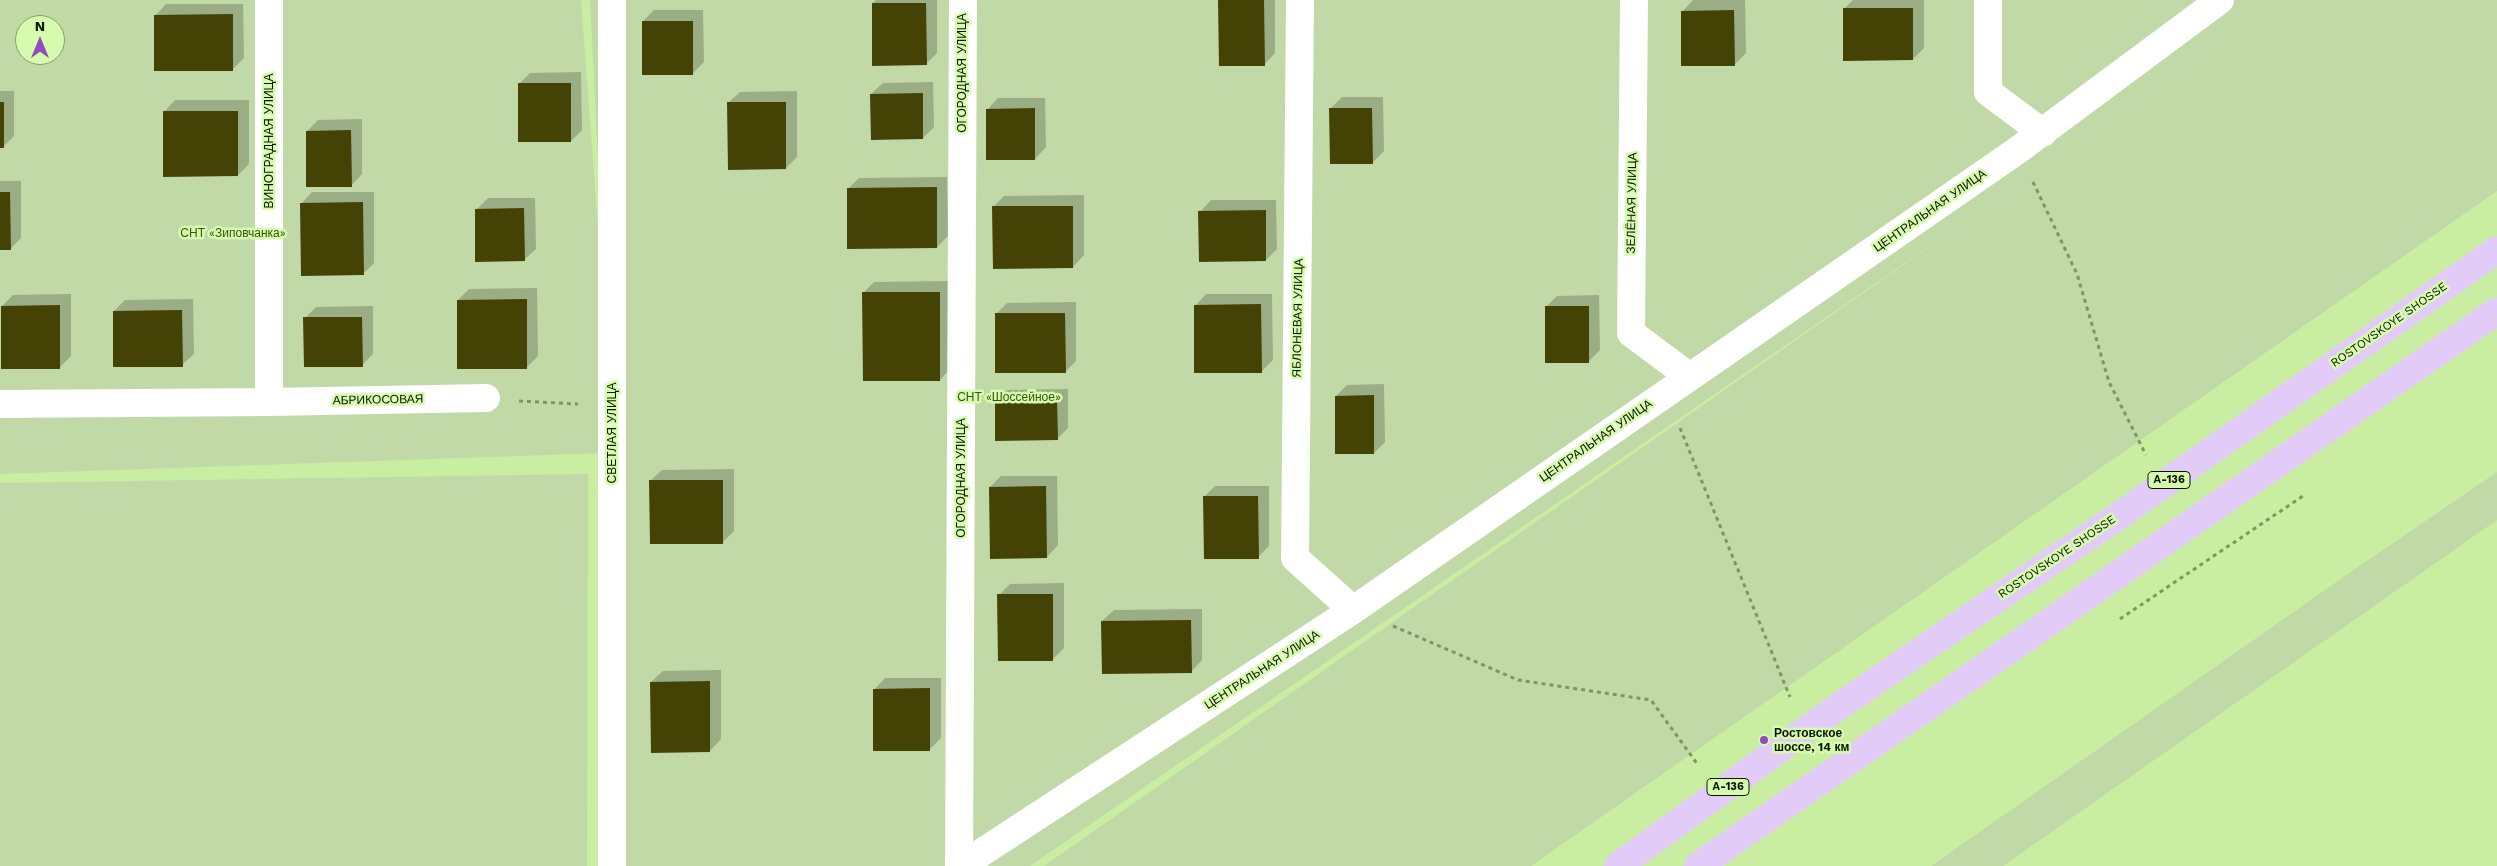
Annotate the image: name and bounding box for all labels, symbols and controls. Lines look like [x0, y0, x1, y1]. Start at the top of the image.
street label: ОГОРОДНАЯ УЛИЦА [955, 13, 969, 133]
north arrow [15, 15, 65, 65]
text: N [35, 18, 45, 34]
street label: ВИНОГРАДНАЯ УЛИЦА [262, 74, 276, 208]
street label: ЗЕЛЁНАЯ УЛИЦА [1624, 152, 1640, 254]
street label: ЦЕНТРАЛЬНАЯ УЛИЦА [1871, 167, 1989, 255]
park label: СНТ «Зиповчанка» [180, 226, 286, 240]
street label: ЯБЛОНЕВАЯ УЛИЦА [1290, 258, 1306, 378]
street label: ROSTOVSKOYE SHOSSE [2328, 279, 2450, 371]
street label: СВЕТЛАЯ УЛИЦА [605, 383, 619, 483]
park label: СНТ «Шоссейное» [957, 390, 1061, 404]
street label: АБРИКОСОВАЯ [333, 392, 423, 408]
street label: ЦЕНТРАЛЬНАЯ УЛИЦА [1537, 397, 1655, 485]
street label: ОГОРОДНАЯ УЛИЦА [954, 418, 968, 538]
road number: А-136 [2148, 472, 2190, 488]
street label: ROSTOVSKOYE SHOSSE [1996, 512, 2118, 602]
street label: ЦЕНТРАЛЬНАЯ УЛИЦА [1202, 627, 1322, 713]
place label: Ростовское шоссе, 14 км [1774, 726, 1849, 754]
marker: Ростовское шоссе, 14 км [1758, 734, 1770, 746]
road number: А-136 [1707, 779, 1749, 796]

